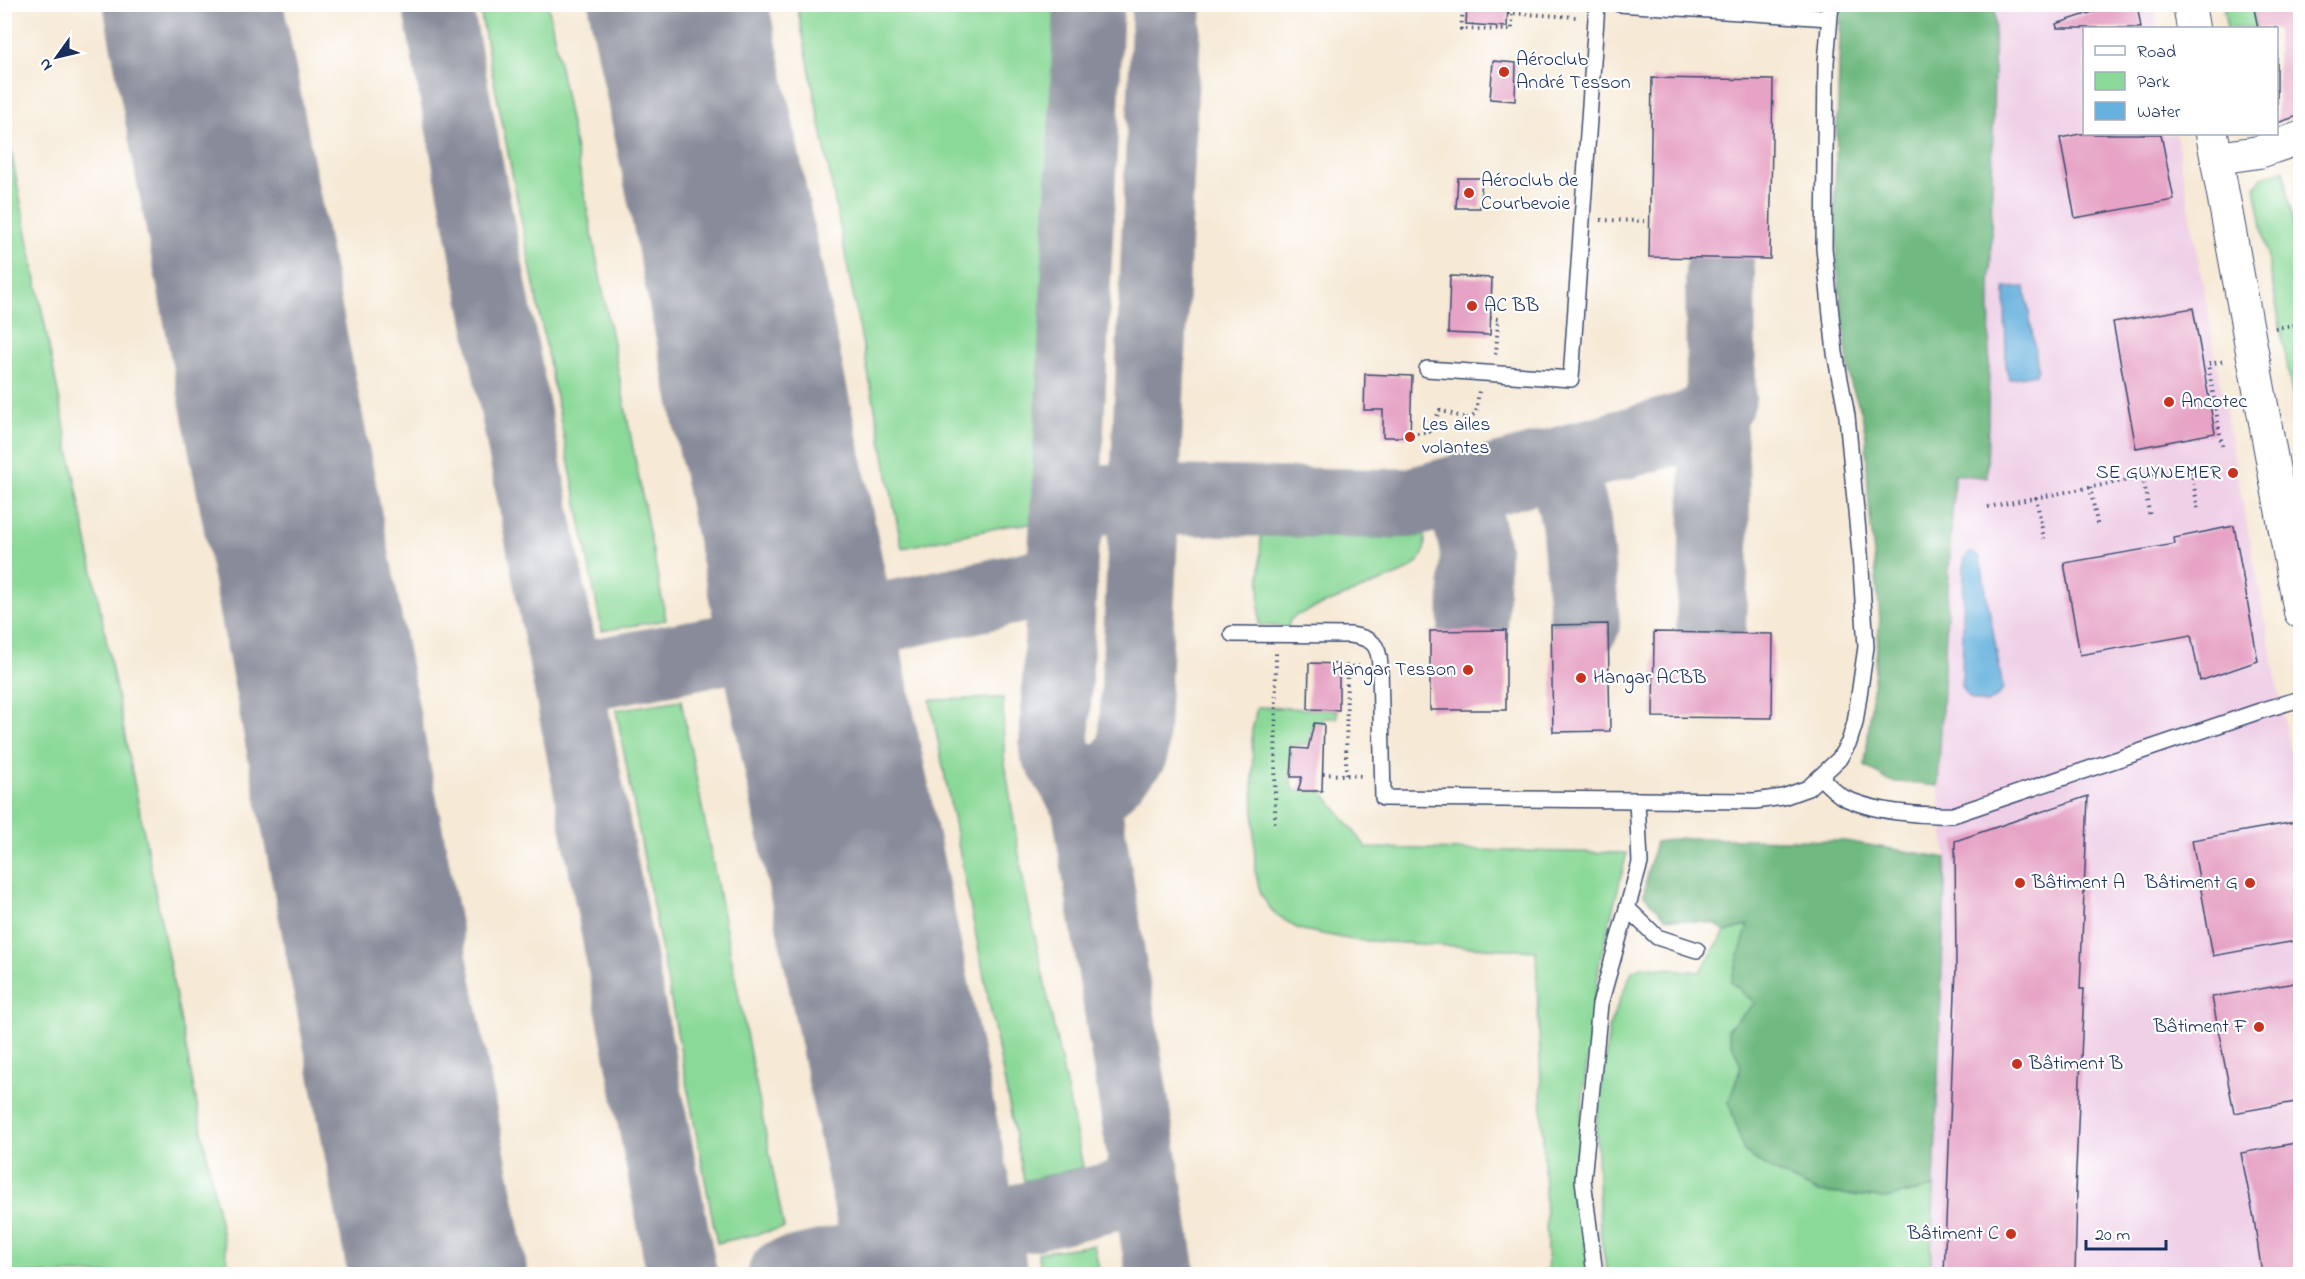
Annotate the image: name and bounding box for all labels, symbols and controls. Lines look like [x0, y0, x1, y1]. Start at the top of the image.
north arrow [27, 27, 87, 87]
legend [2083, 27, 2278, 135]
text: Road [2137, 40, 2176, 66]
place label: Aéroclub André Tesson [1516, 46, 1631, 98]
text: N [33, 53, 59, 75]
marker: Aéroclub André Tesson [1497, 65, 1511, 79]
text: Park [2137, 70, 2170, 96]
text: Water [2137, 100, 2181, 126]
place label: Aéroclub de Courbevoie [1481, 167, 1578, 219]
marker: Aéroclub de Courbevoie [1462, 186, 1476, 200]
place label: AC BB [1484, 292, 1539, 321]
marker: AC BB [1465, 299, 1479, 313]
place label: Ancotec [2181, 388, 2247, 417]
marker: Ancotec [2162, 395, 2176, 409]
place label: Les ailes volantes [1422, 411, 1490, 463]
marker: Les ailes volantes [1403, 430, 1417, 444]
place label: SE GUYNEMER [2096, 459, 2222, 488]
marker: SE GUYNEMER [2226, 466, 2240, 480]
place label: Hangar Tesson [1332, 656, 1456, 686]
marker: Hangar Tesson [1461, 663, 1475, 677]
place label: Hangar ACBB [1593, 664, 1707, 694]
marker: Hangar ACBB [1574, 671, 1588, 685]
place label: Bâtiment A [2031, 869, 2125, 898]
place label: Bâtiment G [2144, 869, 2238, 898]
marker: Bâtiment A [2013, 876, 2027, 890]
marker: Bâtiment G [2243, 876, 2257, 890]
place label: Bâtiment F [2152, 1013, 2247, 1042]
marker: Bâtiment F [2252, 1020, 2266, 1034]
place label: Bâtiment B [2028, 1050, 2123, 1079]
marker: Bâtiment B [2010, 1057, 2024, 1071]
scale bar [2086, 1213, 2166, 1251]
place label: Bâtiment C [1906, 1220, 1999, 1249]
text: 20 m [2095, 1223, 2130, 1249]
marker: Bâtiment C [2004, 1227, 2018, 1241]

